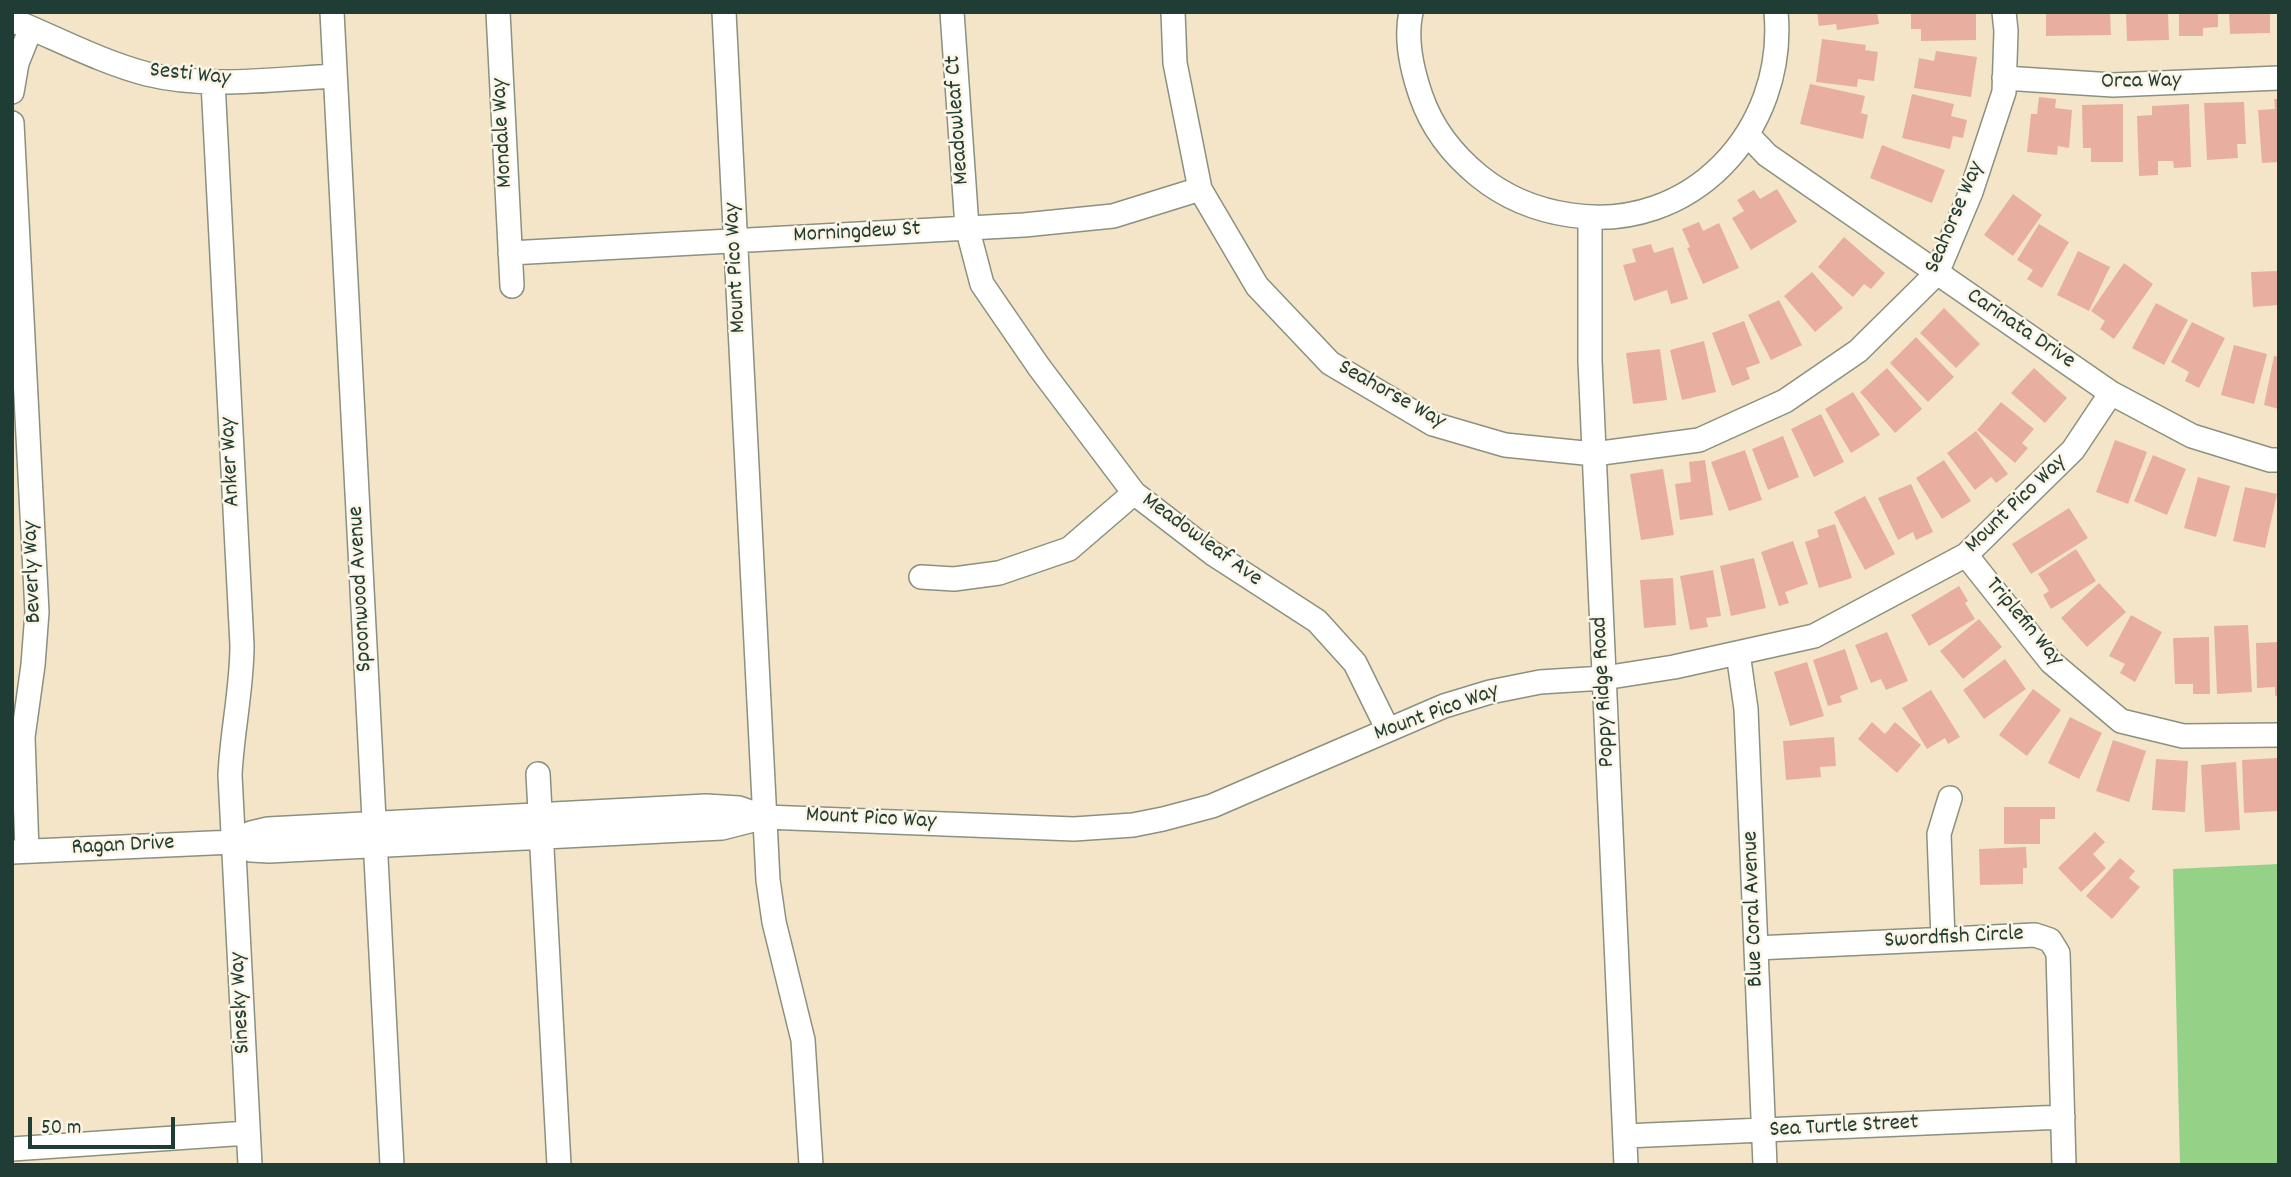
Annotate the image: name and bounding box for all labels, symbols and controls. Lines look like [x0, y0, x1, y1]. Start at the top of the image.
street label: Meadowleaf Ct [941, 54, 977, 186]
street label: Sesti Way [148, 58, 232, 94]
street label: Orca Way [2101, 69, 2181, 97]
street label: Mondale Way [487, 77, 521, 189]
street label: Seahorse Way [1920, 158, 1992, 278]
street label: Mount Pico Way [720, 202, 754, 334]
street label: Morningdew St [793, 217, 921, 251]
street label: Carinata Drive [1960, 284, 2080, 376]
street label: Seahorse Way [1332, 355, 1450, 437]
street label: Anker Way [216, 416, 248, 508]
street label: Mount Pico Way [1960, 450, 2074, 560]
street label: Meadowleaf Ave [1135, 488, 1267, 594]
street label: Spoonwood Avenue [344, 505, 380, 673]
street label: Beverly Way [18, 520, 50, 624]
street label: Triplefin Way [1978, 573, 2068, 673]
street label: Poppy Ridge Road [1587, 616, 1623, 768]
street label: Mount Pico Way [1371, 679, 1503, 749]
street label: Mount Pico Way [805, 803, 937, 837]
street label: Blue Coral Avenue [1738, 830, 1772, 988]
street label: Ragan Drive [71, 831, 175, 863]
street label: Swordfish Circle [1884, 922, 2024, 956]
street label: Sinesky Way [226, 951, 258, 1055]
scale bar [32, 1104, 178, 1148]
street label: Sea Turtle Street [1769, 1110, 1919, 1146]
text: 50 m [41, 1114, 81, 1144]

